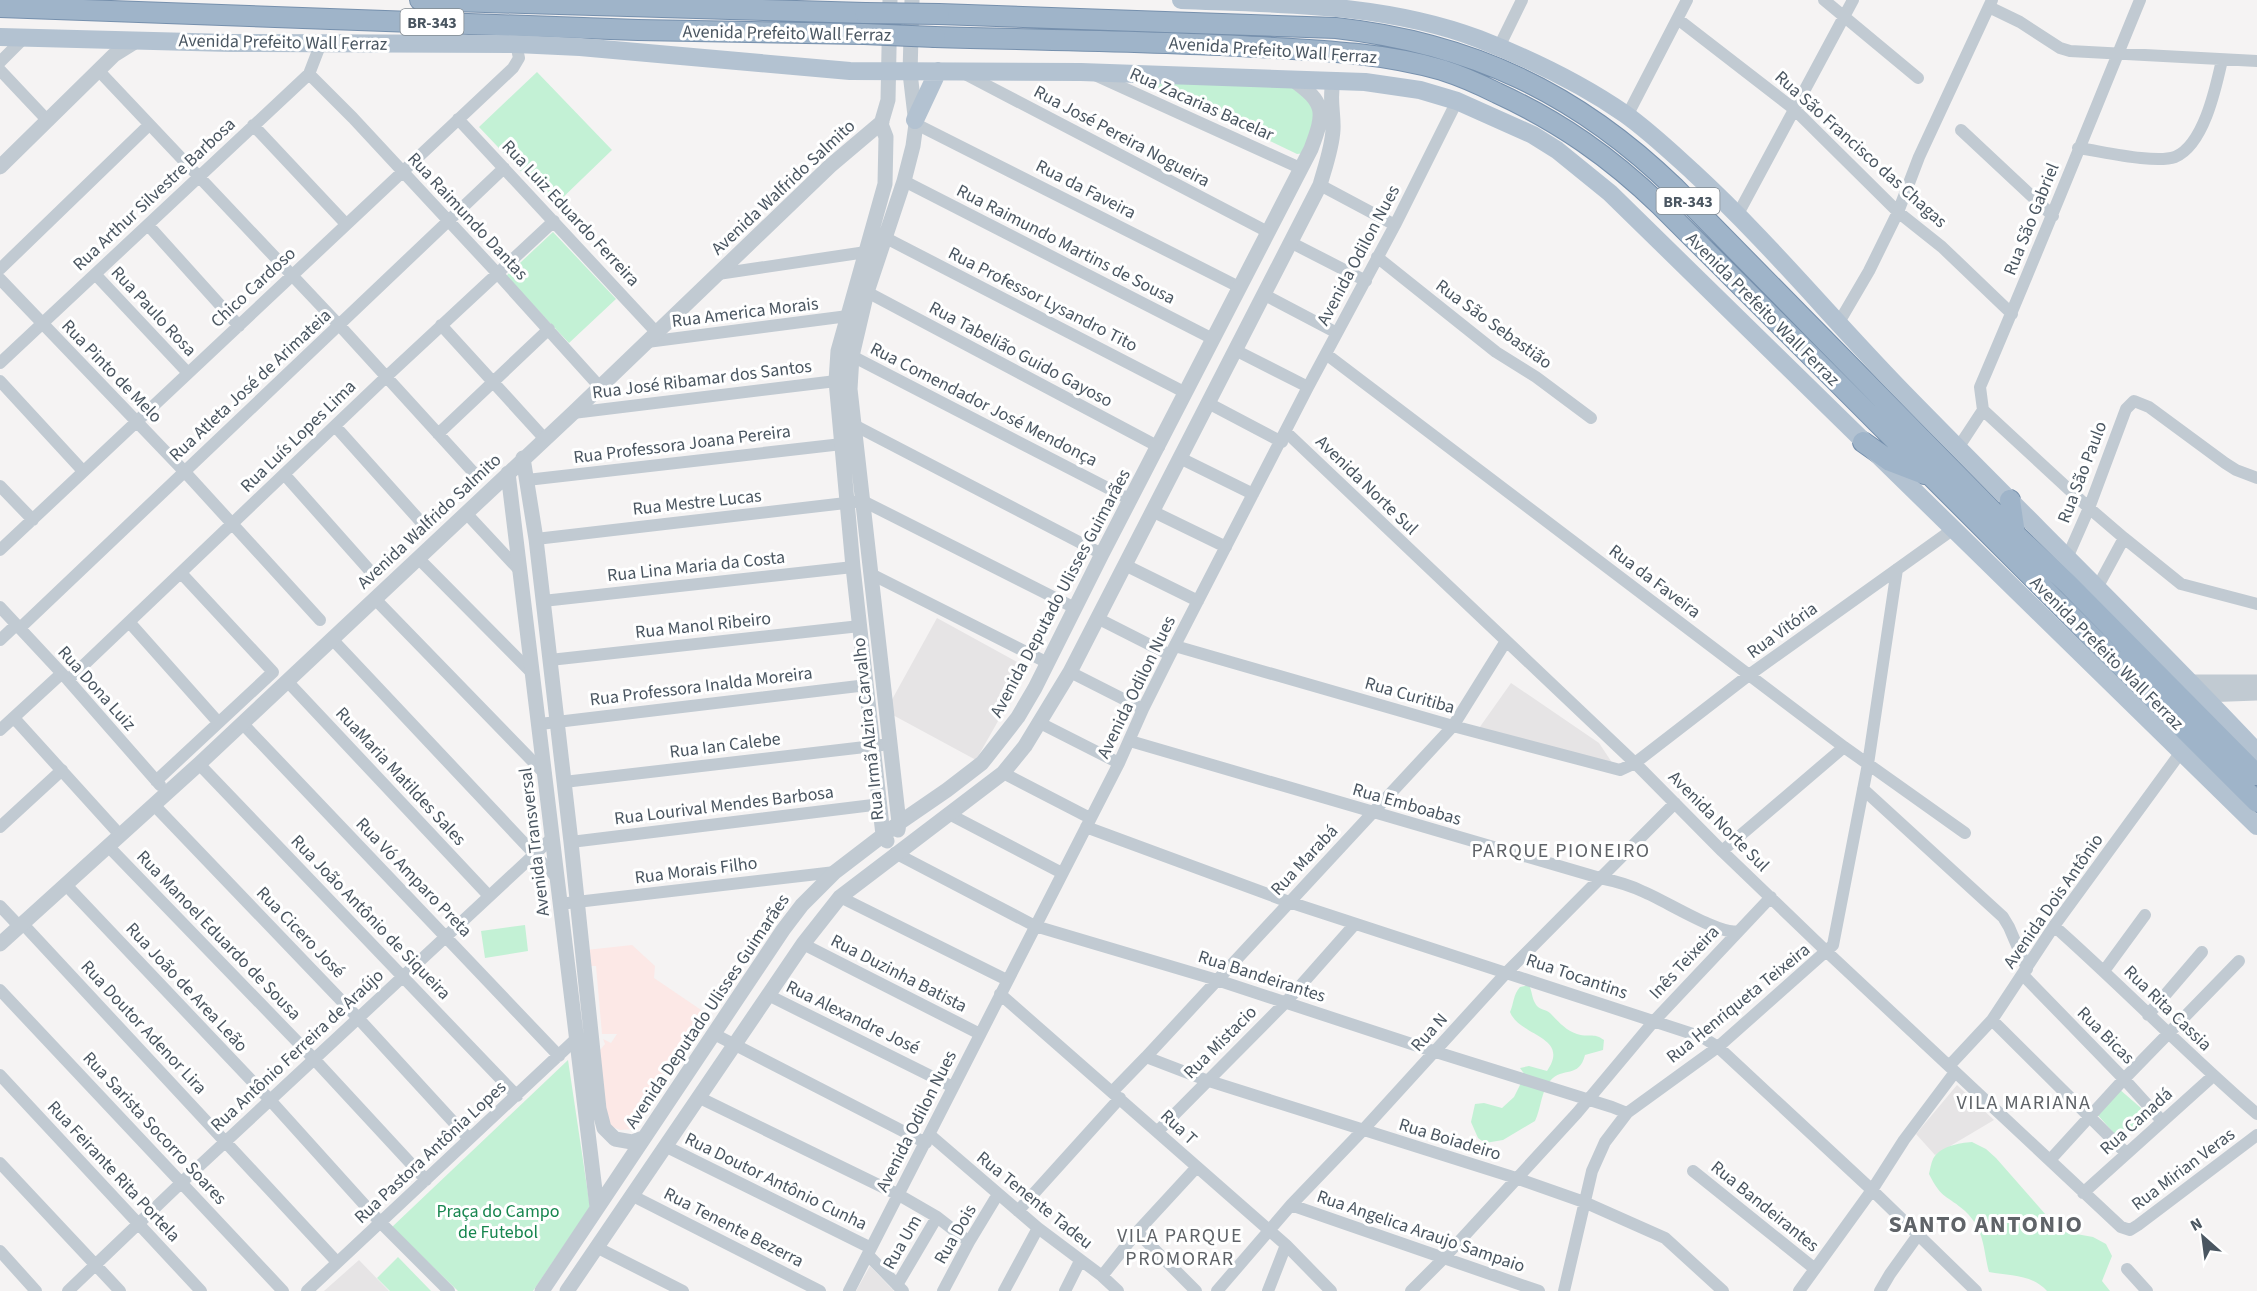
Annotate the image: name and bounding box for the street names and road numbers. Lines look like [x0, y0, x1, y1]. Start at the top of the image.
road number: BR-343 [400, 9, 464, 35]
street label: Avenida Prefeito Wall Ferraz [682, 19, 892, 48]
street label: Avenida Prefeito Wall Ferraz [178, 28, 388, 57]
street label: Avenida Prefeito Wall Ferraz [1168, 31, 1378, 70]
street label: Rua Zacarias Bacelar [1126, 61, 1279, 148]
street label: Rua São Francisco das Chagas [1769, 65, 1952, 234]
street label: Rua José Pereira Nogueira [1029, 79, 1214, 194]
street label: Rua Arthur Silvestre Barbosa [67, 112, 241, 277]
street label: Avenida Walfrido Salmito [706, 114, 861, 261]
street label: Rua Luiz Eduardo Ferreira [496, 134, 645, 292]
street label: Rua Raimundo Dantas [402, 147, 534, 286]
street label: Rua da Faveira [1031, 153, 1140, 225]
street label: Rua São Gabriel [1998, 159, 2065, 279]
street label: Rua Raimundo Martins de Sousa [952, 178, 1179, 311]
street label: Avenida Odilon Nues [1311, 181, 1406, 330]
road number: BR-343 [1656, 188, 1720, 214]
street label: Avenida Prefeito Wall Ferraz [1680, 227, 1846, 392]
street label: Chico Cardoso [205, 241, 301, 333]
street label: Rua Professor Lysandro Tito [944, 241, 1142, 358]
street label: Rua Paulo Rosa [105, 261, 202, 362]
street label: Rua São Sebastião [1430, 274, 1557, 375]
street label: Rua America Morais [670, 291, 820, 334]
street label: Rua Tabelião Guido Gayoso [925, 295, 1117, 414]
street label: Rua Atleta José de Arimateia [164, 303, 337, 467]
street label: Rua Pinto de Melo [56, 314, 168, 429]
street label: Rua Comendador José Mendonça [866, 336, 1102, 473]
street label: Rua José Ribamar dos Santos [591, 354, 813, 405]
street label: Rua Luís Lopes Lima [235, 375, 362, 498]
street label: Rua São Paulo [2052, 418, 2113, 527]
street label: Rua Professora Joana Pereira [572, 419, 792, 470]
street label: Avenida Norte Sul [1310, 430, 1423, 541]
street label: Avenida Walfrido Salmito [352, 448, 507, 595]
street label: Avenida Deputado Ulisses Guimarães [984, 465, 1137, 722]
street label: Rua Mestre Lucas [631, 483, 763, 522]
street label: Rua da Faveira [1604, 539, 1706, 624]
street label: Rua Lina Maria da Costa [606, 545, 786, 588]
street label: Avenida Prefeito Wall Ferraz [2024, 571, 2190, 736]
street label: Rua Vitória [1742, 596, 1823, 665]
street label: Rua Manol Ribeiro [634, 606, 772, 645]
street label: Avenida Odilon Nues [1091, 612, 1182, 763]
street label: Rua Irmã Alzira Carvalho [846, 636, 891, 822]
street label: Rua Dona Luiz [52, 640, 142, 737]
street label: Rua Professora Inalda Moreira [588, 660, 814, 713]
street label: Rua Curitiba [1362, 671, 1458, 720]
street label: RuaMaria Matildes Sales [330, 701, 472, 851]
street label: Rua Ian Calebe [668, 726, 782, 765]
street label: Avenida Norte Sul [1662, 765, 1775, 878]
street label: Avenida Transversal [513, 766, 556, 918]
street label: Rua Emboabas [1350, 777, 1464, 832]
street label: Rua Lourival Mendes Barbosa [613, 780, 835, 831]
street label: Rua Vó Amparo Preta [350, 812, 477, 943]
street label: Rua Marabá [1265, 819, 1344, 901]
street label: Rua João Antônio de Siqueira [285, 829, 456, 1005]
street label: Avenida Dois Antônio [1997, 829, 2109, 974]
street label: Rua Manoel Eduardo de Sousa [131, 845, 307, 1026]
street label: Rua Morais Filho [633, 851, 759, 890]
street label: Rua Cicero José [251, 881, 351, 984]
street label: Avenida Deputado Ulisses Guimarães [619, 889, 796, 1134]
street label: Rua João de Area Leão [120, 917, 253, 1058]
street label: Inês Teixeira [1644, 920, 1725, 1005]
street label: Rua Duzinha Batista [826, 928, 971, 1019]
street label: Rua Henriqueta Teixeira [1661, 937, 1816, 1069]
street label: Rua Bandeirantes [1195, 944, 1329, 1009]
street label: Rua Tocantins [1523, 947, 1631, 1006]
street label: Rua Doutor Adenor Lira [75, 955, 212, 1100]
street label: Rua Rita Cassia [2118, 960, 2217, 1057]
street label: Rua Antônio Ferreira de Araújo [205, 963, 389, 1137]
street label: Rua Alexandre José [782, 974, 924, 1061]
street label: Rua Mistacio [1178, 1000, 1263, 1085]
street label: Rua Bicas [2071, 1001, 2140, 1070]
street label: Rua N [1405, 1007, 1454, 1057]
street label: Rua Sarista Socorro Soares [77, 1046, 232, 1210]
street label: Avenida Odilon Nues [870, 1046, 963, 1196]
street label: Rua Pastora Antônia Lopes [349, 1075, 512, 1229]
street label: Rua Canadá [2095, 1082, 2178, 1161]
street label: Rua Feirante Rita Portela [41, 1095, 186, 1248]
street label: Rua T [1155, 1104, 1203, 1151]
street label: Rua Boiadeiro [1396, 1112, 1504, 1167]
street label: Rua Mirian Veras [2126, 1122, 2240, 1217]
street label: Rua Doutor Antônio Cunha [680, 1126, 871, 1237]
street label: Rua Tenente Tadeu [971, 1146, 1098, 1255]
street label: Rua Bandeirantes [1705, 1155, 1824, 1258]
street label: Rua Tenente Bezerra [659, 1181, 808, 1274]
street label: Rua Angelica Araujo Sampaio [1313, 1184, 1528, 1279]
street label: Rua Dois [928, 1200, 983, 1269]
street label: Rua Um [877, 1210, 928, 1274]

